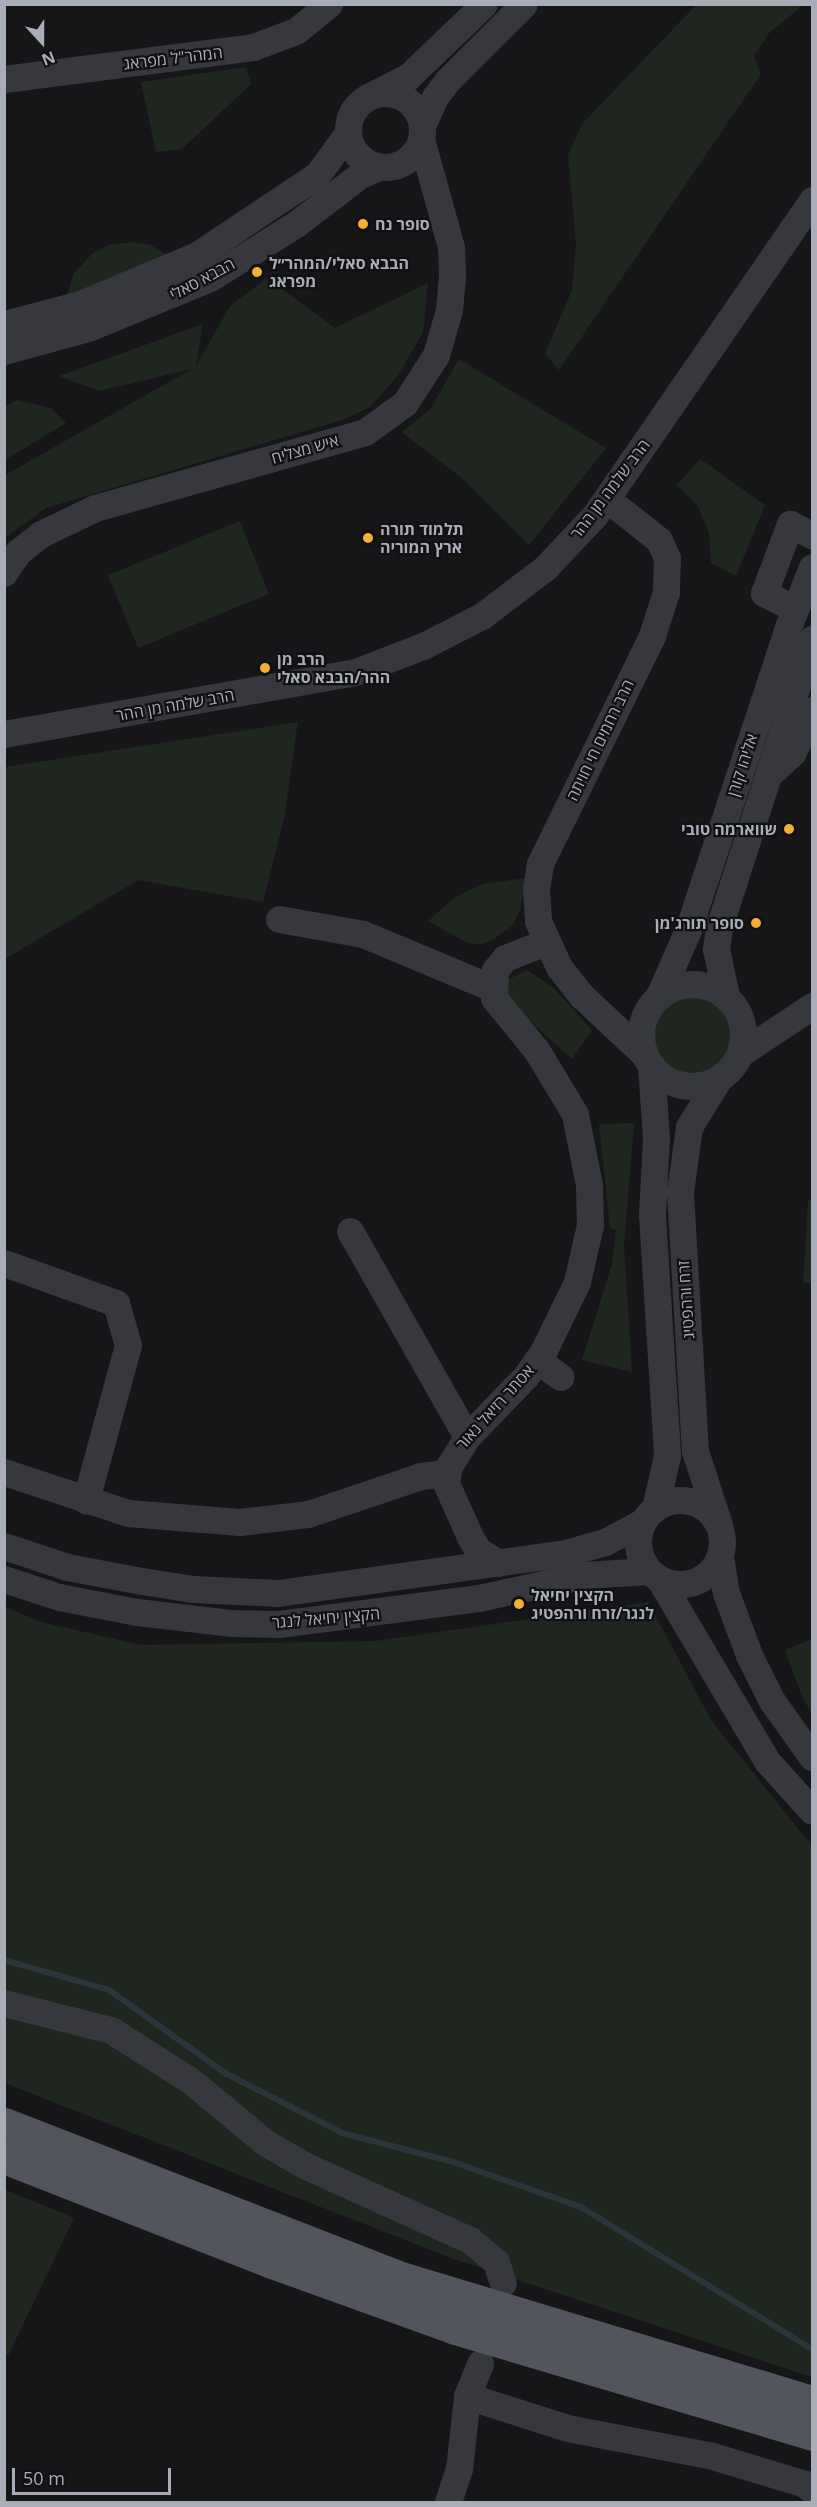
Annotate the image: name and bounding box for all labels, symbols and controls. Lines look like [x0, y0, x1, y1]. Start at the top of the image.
north arrow [12, 12, 72, 72]
street label: המהר"ל מפראג [122, 42, 224, 74]
text: N [38, 46, 58, 71]
place label: סופר נח [375, 214, 430, 234]
marker: סופר נח [356, 217, 370, 231]
place label: הבבא סאלי/המהר״ל מפראג [269, 253, 409, 291]
street label: הבבא סאלי [166, 254, 238, 304]
marker: הבבא סאלי/המהר״ל מפראג [250, 265, 264, 279]
street label: איש מצליח [269, 430, 341, 468]
street label: הרב שלמה מן ההר [566, 435, 654, 543]
place label: תלמוד תורה ארץ המוריה [380, 519, 464, 557]
marker: תלמוד תורה ארץ המוריה [361, 531, 375, 545]
place label: הרב מן ההר/הבבא סאלי [277, 649, 390, 687]
marker: הרב מן ההר/הבבא סאלי [258, 661, 272, 675]
street label: הרב רחמים חי חויתה [562, 676, 638, 804]
street label: הרב שלמה מן ההר [114, 685, 236, 725]
street label: אליהו קורן [723, 731, 761, 799]
place label: שווארמה טובי [681, 819, 777, 839]
marker: שווארמה טובי [782, 822, 796, 836]
place label: סופר תורג'מן [655, 913, 744, 933]
marker: סופר תורג'מן [749, 916, 763, 930]
street label: זרח ורהפטיג [674, 1260, 698, 1340]
street label: אסתר רזיאל נאור [452, 1361, 538, 1453]
place label: הקצין יחיאל לנגר/זרח ורהפטיג [531, 1585, 654, 1623]
marker: הקצין יחיאל לנגר/זרח ורהפטיג [512, 1597, 526, 1611]
street label: הקצין יחיאל לנגר [271, 1604, 381, 1632]
scale bar [15, 2456, 174, 2494]
text: 50 m [23, 2466, 65, 2490]

